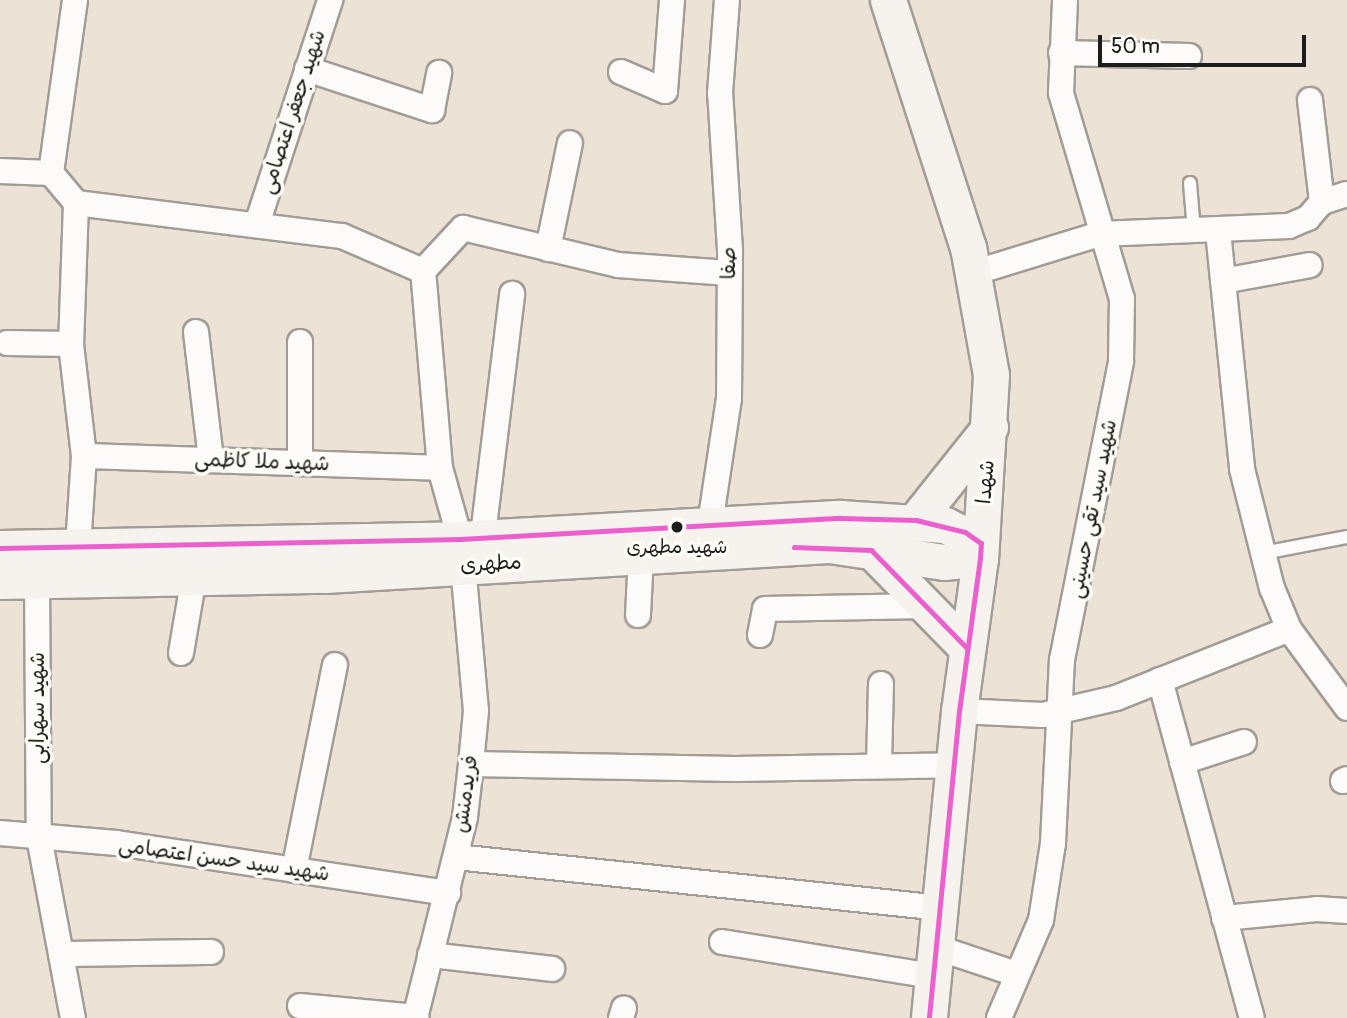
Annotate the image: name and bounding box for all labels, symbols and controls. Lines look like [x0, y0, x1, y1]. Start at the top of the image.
scale bar [1102, 21, 1310, 65]
street label: شهید جعفر اعتصامی [255, 27, 331, 197]
text: 50 m [1111, 33, 1160, 60]
street label: صفا [716, 246, 742, 280]
street label: شهید سید تقی حسینی [1063, 417, 1123, 601]
street label: شهید ملا کاظمی [194, 447, 330, 477]
street label: شهدا [972, 459, 1000, 505]
marker: شهید مطهری [670, 520, 684, 534]
place label: شهید مطهری [627, 537, 727, 559]
street label: مطهری [460, 550, 522, 578]
street label: شهید سهرابی [25, 652, 51, 764]
street label: فریدمنش [448, 753, 484, 835]
street label: شهید سید حسن اعتصامی [117, 833, 331, 887]

